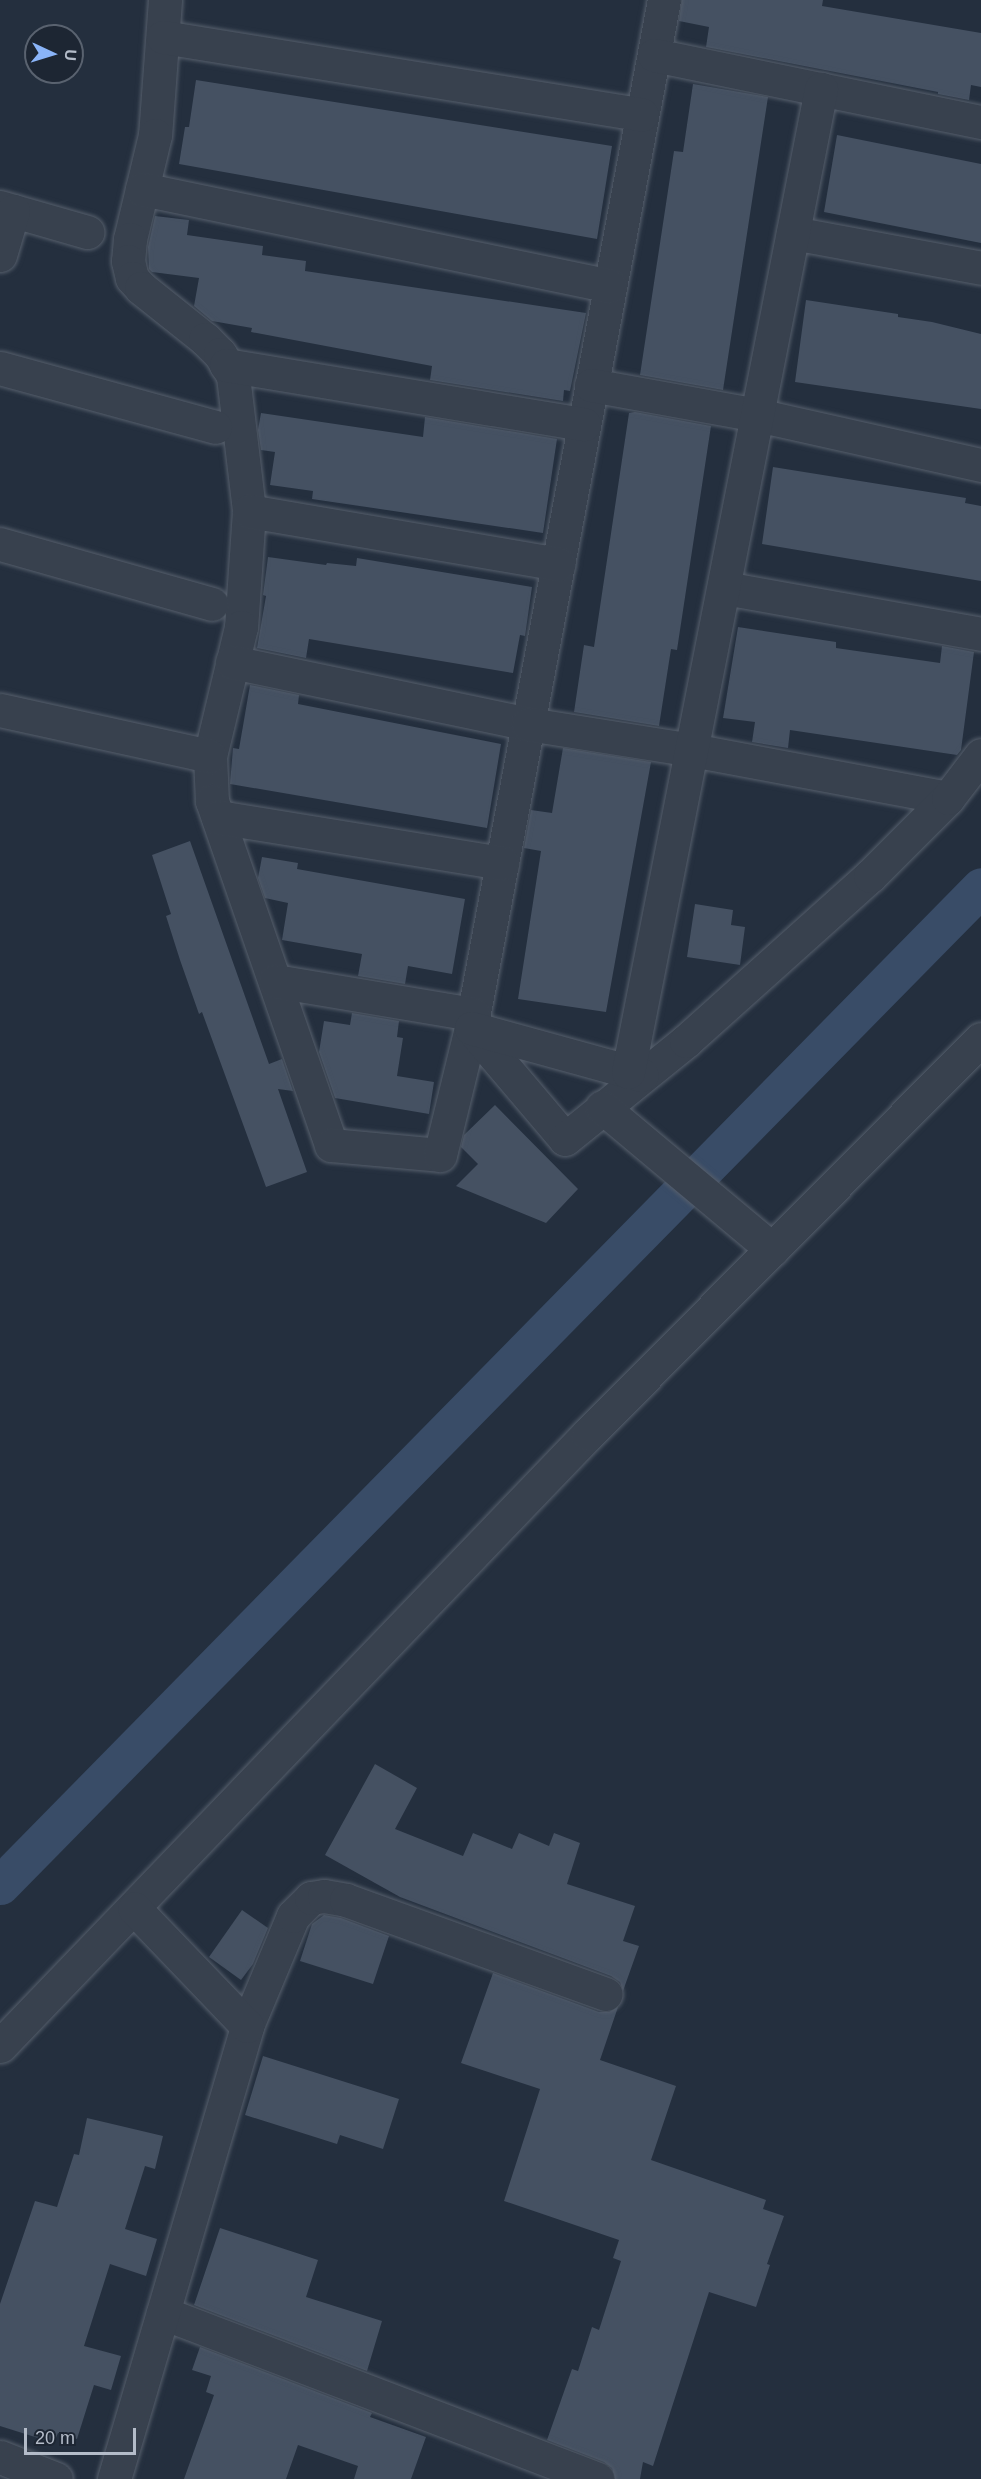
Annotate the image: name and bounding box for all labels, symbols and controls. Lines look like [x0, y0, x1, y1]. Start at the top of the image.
north arrow [24, 24, 84, 84]
text: U [62, 49, 79, 62]
scale bar [27, 2416, 140, 2454]
text: 20 m [35, 2428, 75, 2448]

